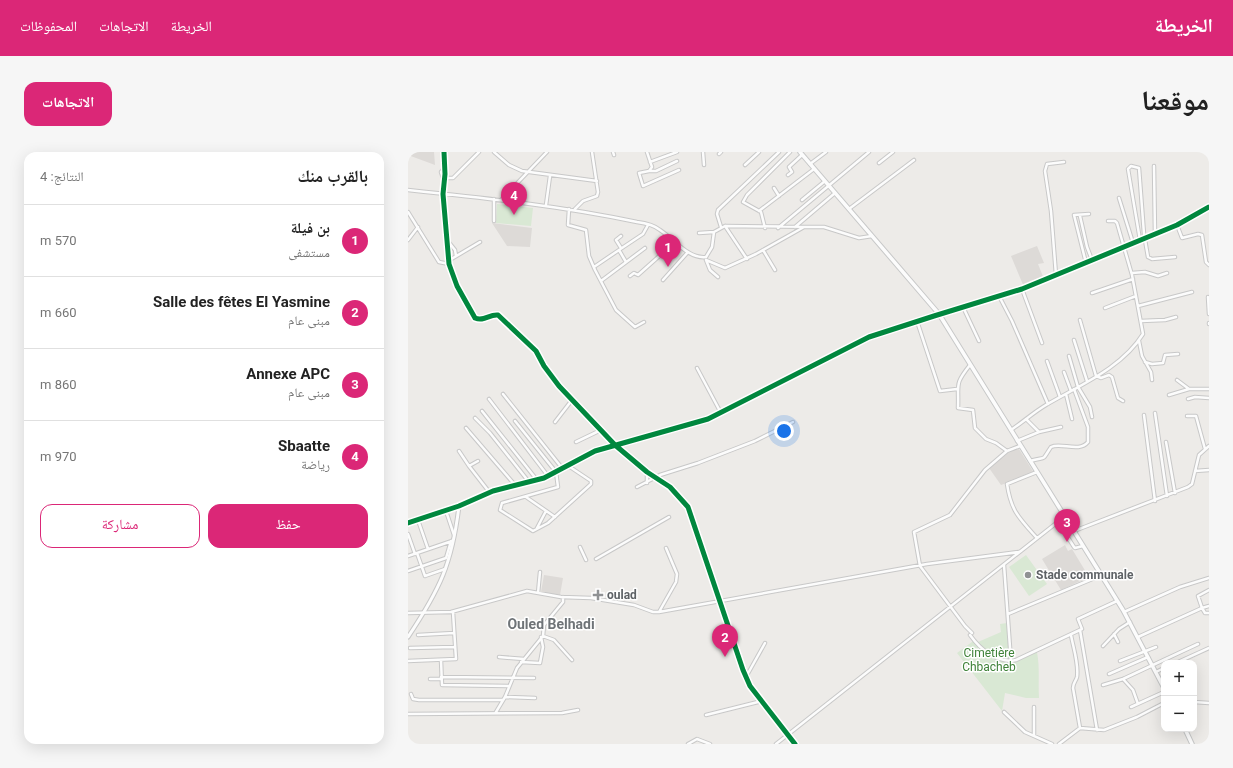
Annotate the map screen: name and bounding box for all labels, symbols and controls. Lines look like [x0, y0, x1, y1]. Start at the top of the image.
text: الخريطة [1155, 14, 1213, 37]
text: المحفوظات [20, 18, 77, 34]
text: الاتجاهات [99, 18, 149, 34]
text: الخريطة [171, 18, 212, 34]
button: الاتجاهات [24, 82, 112, 126]
text: موقعنا [1141, 84, 1209, 117]
text: بالقرب منك [297, 166, 368, 186]
text: النتائج: 4 [40, 169, 84, 184]
pin: 4 [501, 182, 527, 215]
text: بن فيلة [291, 219, 330, 237]
text: 570 m [40, 233, 77, 248]
text: 1 [351, 233, 359, 248]
pin: 1 [655, 234, 681, 267]
text: مستشفى [288, 245, 330, 260]
text: Salle des fêtes El Yasmine [153, 293, 330, 311]
text: 660 m [40, 305, 77, 320]
text: 2 [351, 305, 359, 320]
text: مبنى عام [288, 313, 330, 328]
text: Annexe APC [246, 365, 330, 383]
text: 860 m [40, 377, 77, 392]
text: 3 [351, 377, 359, 392]
text: مبنى عام [288, 385, 330, 400]
your location [774, 421, 794, 441]
text: Sbaatte [278, 437, 330, 455]
text: 970 m [40, 449, 77, 464]
text: 4 [351, 449, 359, 464]
text: رياضة [301, 457, 330, 472]
button: مشاركة [40, 504, 200, 548]
button: حفظ [208, 504, 368, 548]
pin: 3 [1054, 509, 1080, 542]
place label: Stade communale [1036, 568, 1134, 582]
marker: Stade communale [1023, 570, 1033, 580]
place label: oulad [607, 588, 637, 602]
marker: oulad [592, 589, 604, 601]
district label: Ouled Belhadi [507, 616, 595, 632]
pin: 2 [712, 624, 738, 657]
park label: Cimetière Chbacheb [962, 646, 1016, 674]
map controls [1161, 660, 1197, 732]
button: + [1161, 660, 1197, 696]
button: − [1161, 696, 1197, 732]

